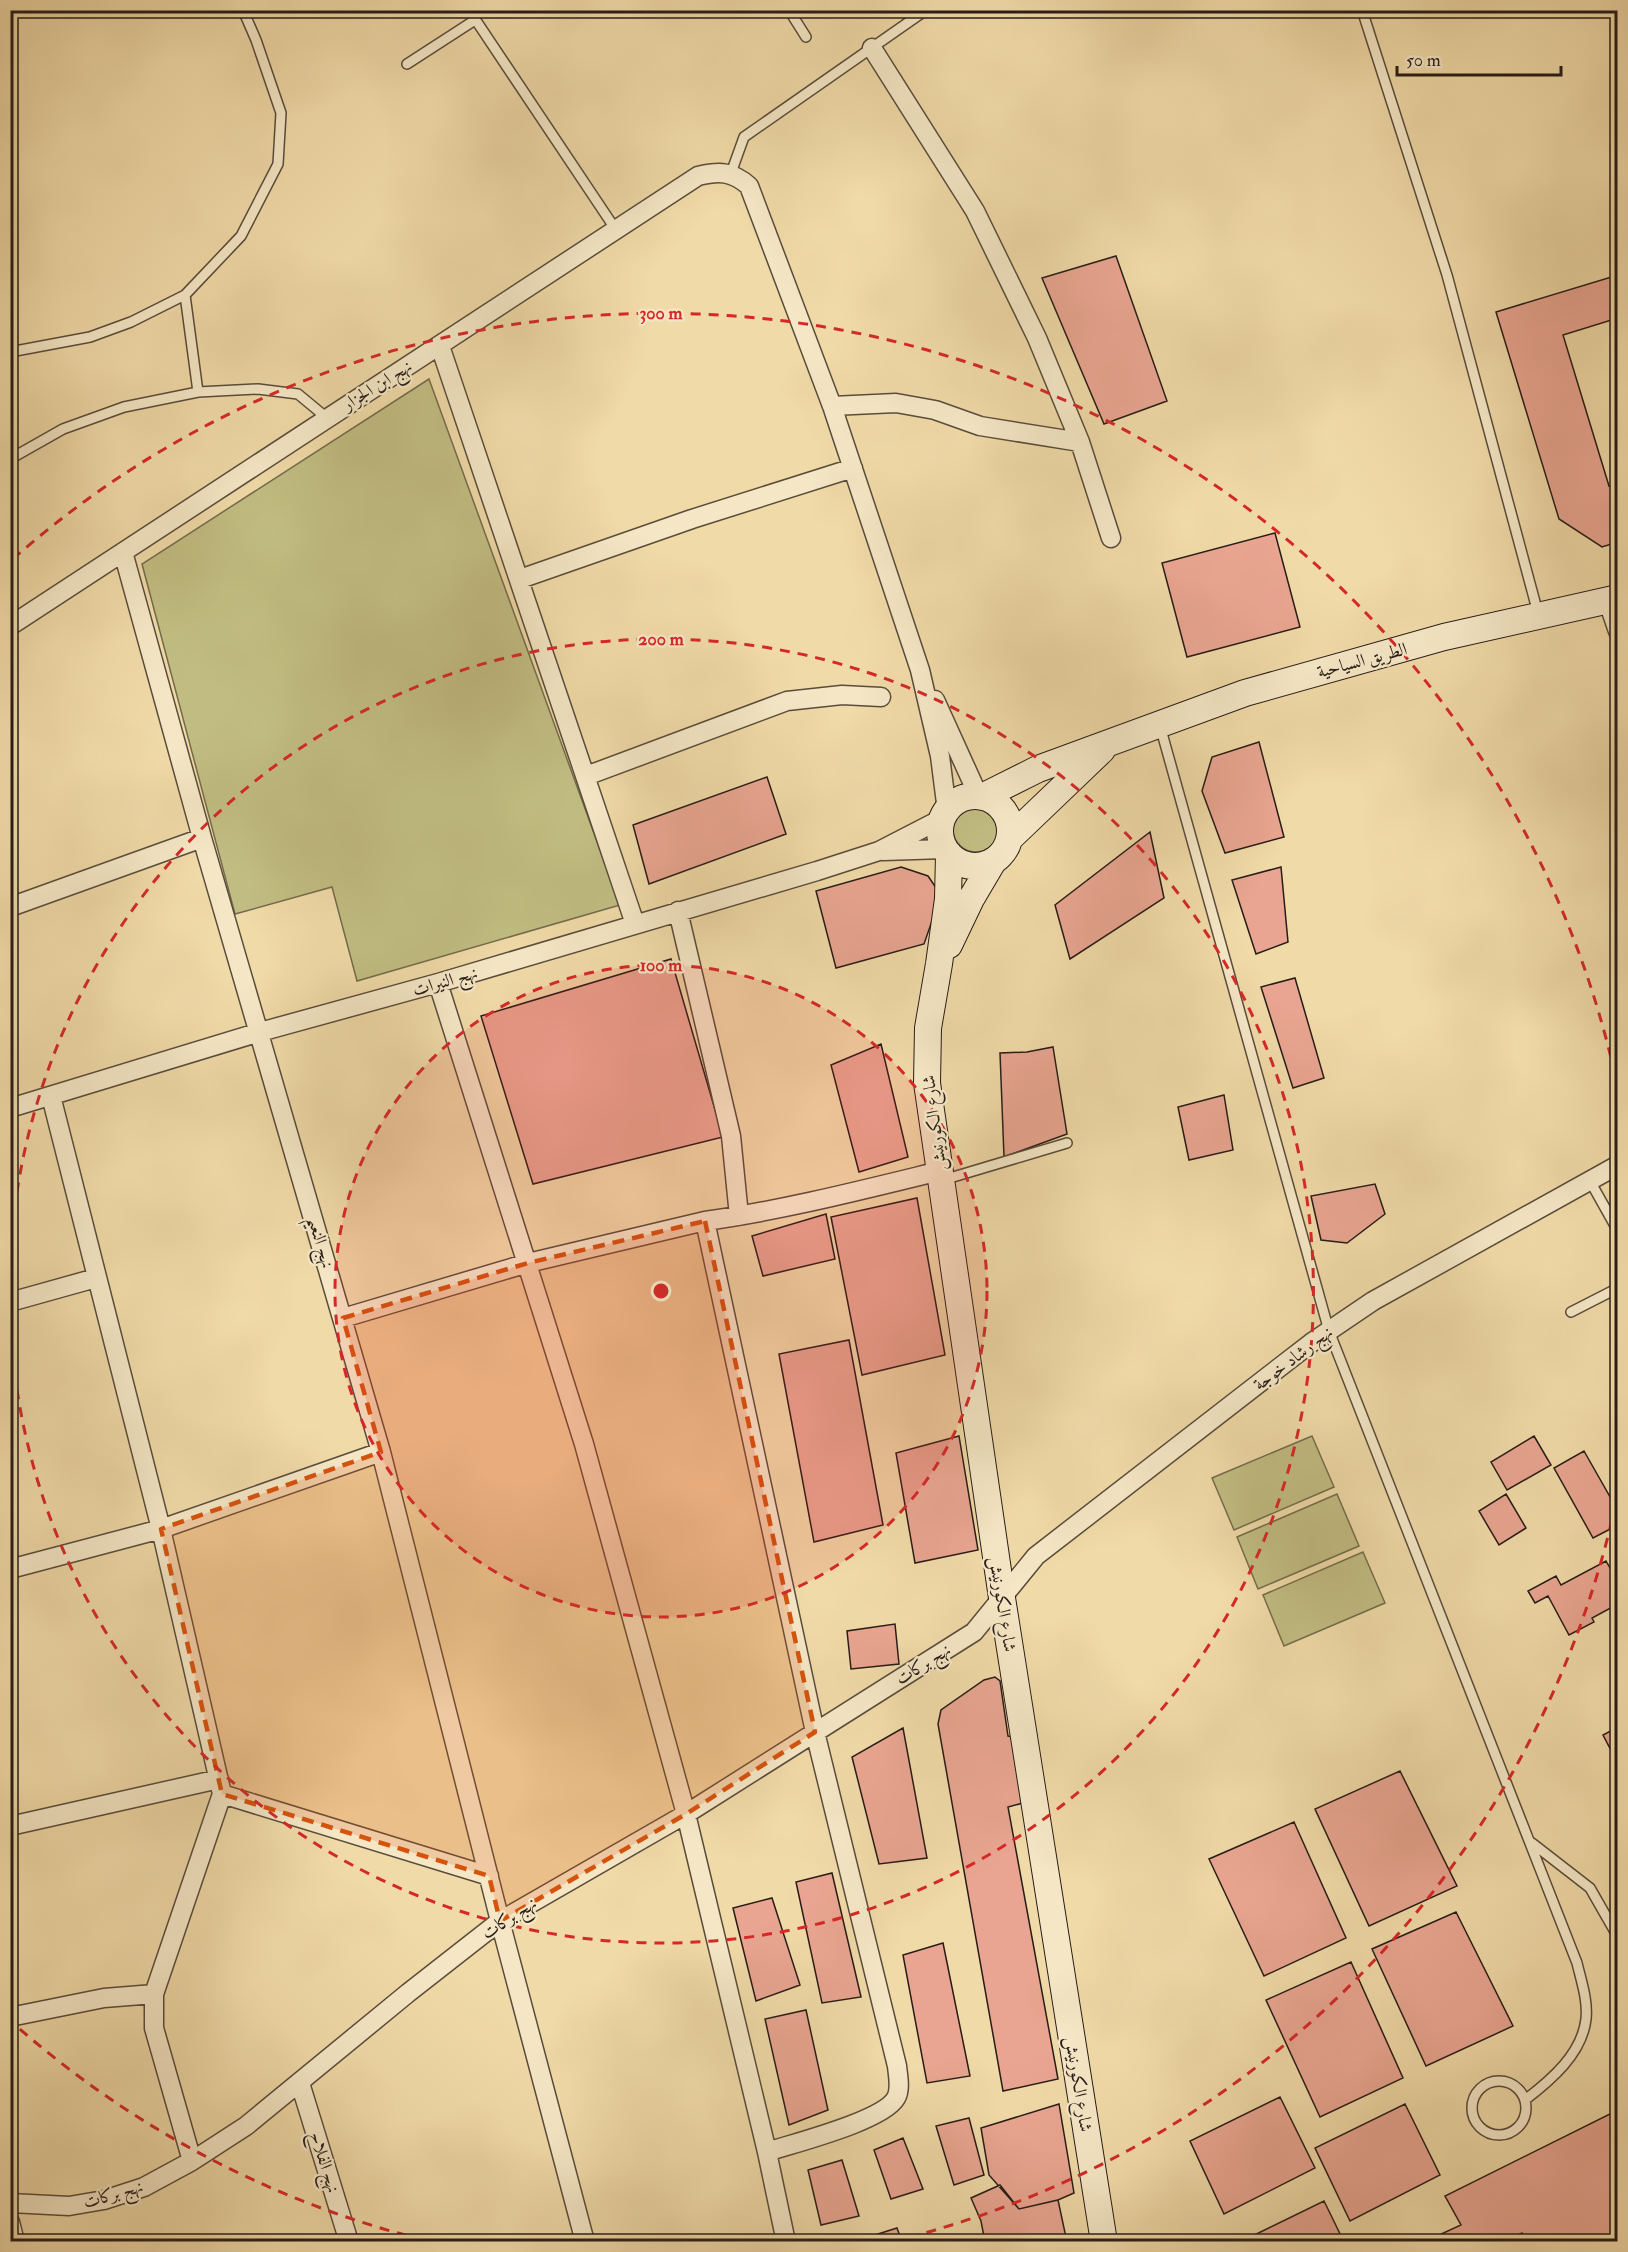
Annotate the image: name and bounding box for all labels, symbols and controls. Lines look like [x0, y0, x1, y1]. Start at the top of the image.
scale bar [1397, 39, 1560, 77]
text: 50 m [1406, 49, 1441, 72]
text: 300 m [639, 302, 684, 325]
street label: نهج ابن الجزار [336, 355, 419, 420]
text: 200 m [638, 628, 685, 651]
street label: الطريق السياحية [1315, 637, 1410, 684]
text: 100 m [640, 954, 683, 977]
street label: نهج النيرات [410, 961, 481, 1006]
street label: شارع الكورنيش [917, 1073, 955, 1172]
street label: نهج النعيم [296, 1214, 339, 1272]
centre of rings [651, 1281, 671, 1301]
street label: نهج رشاد خوجة [1249, 1321, 1340, 1399]
street label: شارع الكورنيش [981, 1555, 1021, 1654]
street label: نهج بركات [891, 1638, 958, 1694]
street label: نهج بركات [477, 1892, 543, 1948]
street label: شارع الكورنيش [1057, 2035, 1097, 2134]
street label: نهج الفلاح [300, 2129, 345, 2197]
street label: نهج بركات [80, 2175, 147, 2218]

